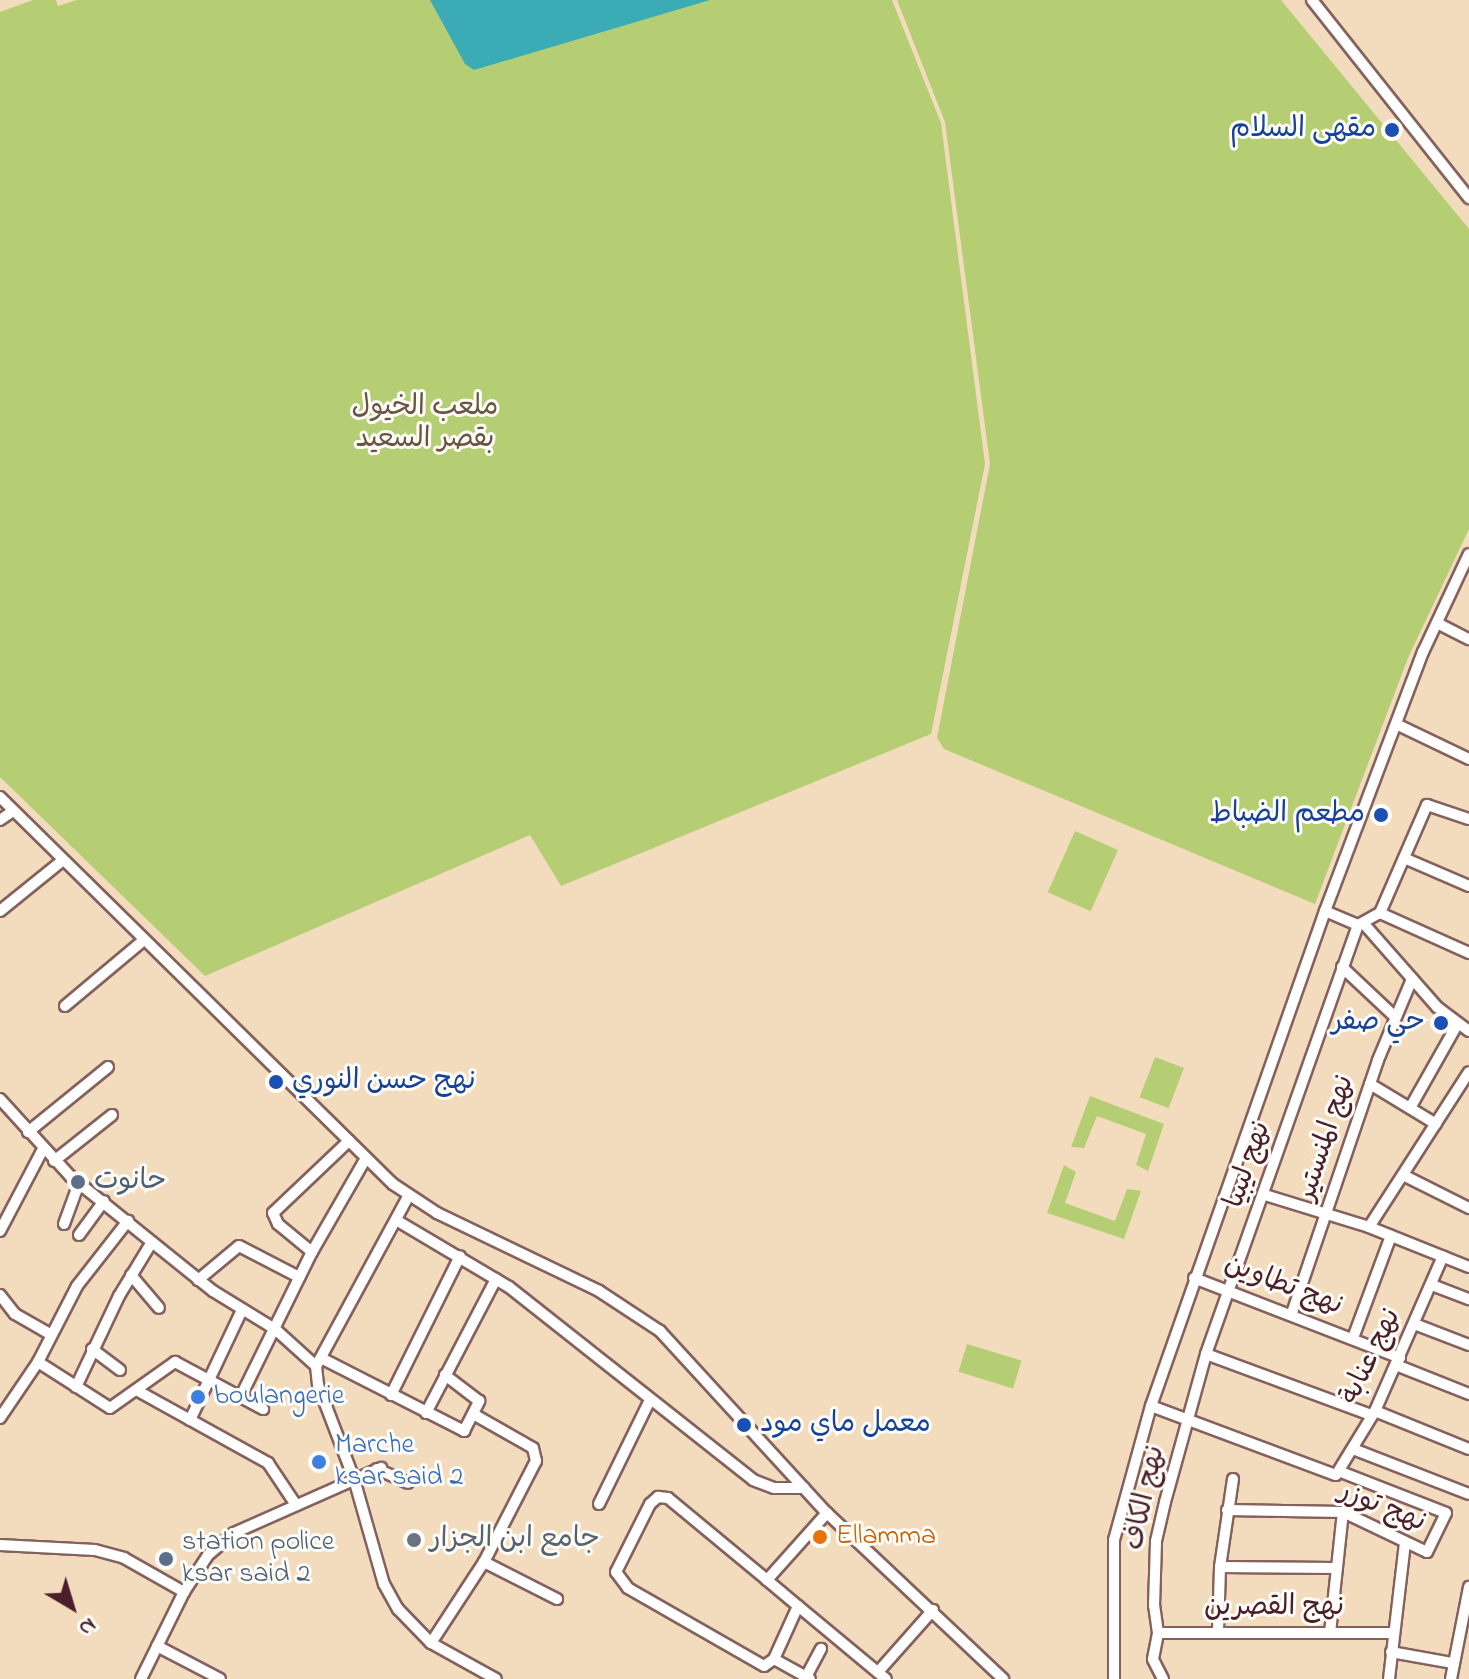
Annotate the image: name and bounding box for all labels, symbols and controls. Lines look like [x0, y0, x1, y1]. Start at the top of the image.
place label: مقهى السلام [1230, 113, 1376, 147]
marker: مقهى السلام [1383, 121, 1401, 139]
park label: ملعب الخيول بقصر السعيد [352, 391, 498, 457]
place label: مطعم الضباط [1210, 798, 1365, 832]
marker: مطعم الضباط [1372, 806, 1390, 824]
place label: حي صفر [1332, 1006, 1425, 1040]
marker: حي صفر [1432, 1014, 1450, 1032]
place label: نهج حسن النوري [292, 1065, 476, 1099]
street label: نهج المنستير [1291, 1071, 1363, 1205]
marker: نهج حسن النوري [267, 1073, 285, 1091]
street label: نهج ليبيا [1219, 1117, 1279, 1213]
place label: حانوت [94, 1165, 165, 1199]
marker: حانوت [69, 1173, 87, 1191]
street label: نهج تطاوين [1219, 1248, 1347, 1324]
street label: نهج عنابة [1334, 1303, 1410, 1411]
place label: boulangerie [214, 1380, 344, 1414]
marker: boulangerie [189, 1388, 207, 1406]
place label: معمل ماي مود [760, 1408, 931, 1442]
marker: معمل ماي مود [735, 1416, 753, 1434]
place label: Marche ksar said 2 [335, 1429, 463, 1495]
street label: نهج الكاف [1119, 1443, 1173, 1553]
marker: Marche ksar said 2 [310, 1453, 328, 1471]
street label: نهج توزر [1334, 1475, 1430, 1541]
place label: Ellamma [836, 1520, 936, 1554]
place label: جامع ابن الجزار [430, 1523, 600, 1557]
place label: station police ksar said 2 [182, 1526, 334, 1592]
marker: Ellamma [811, 1528, 829, 1546]
marker: جامع ابن الجزار [405, 1531, 423, 1549]
marker: station police ksar said 2 [157, 1550, 175, 1568]
north arrow [32, 1567, 112, 1647]
street label: نهج القصرين [1204, 1591, 1344, 1625]
text: N [71, 1609, 102, 1643]

